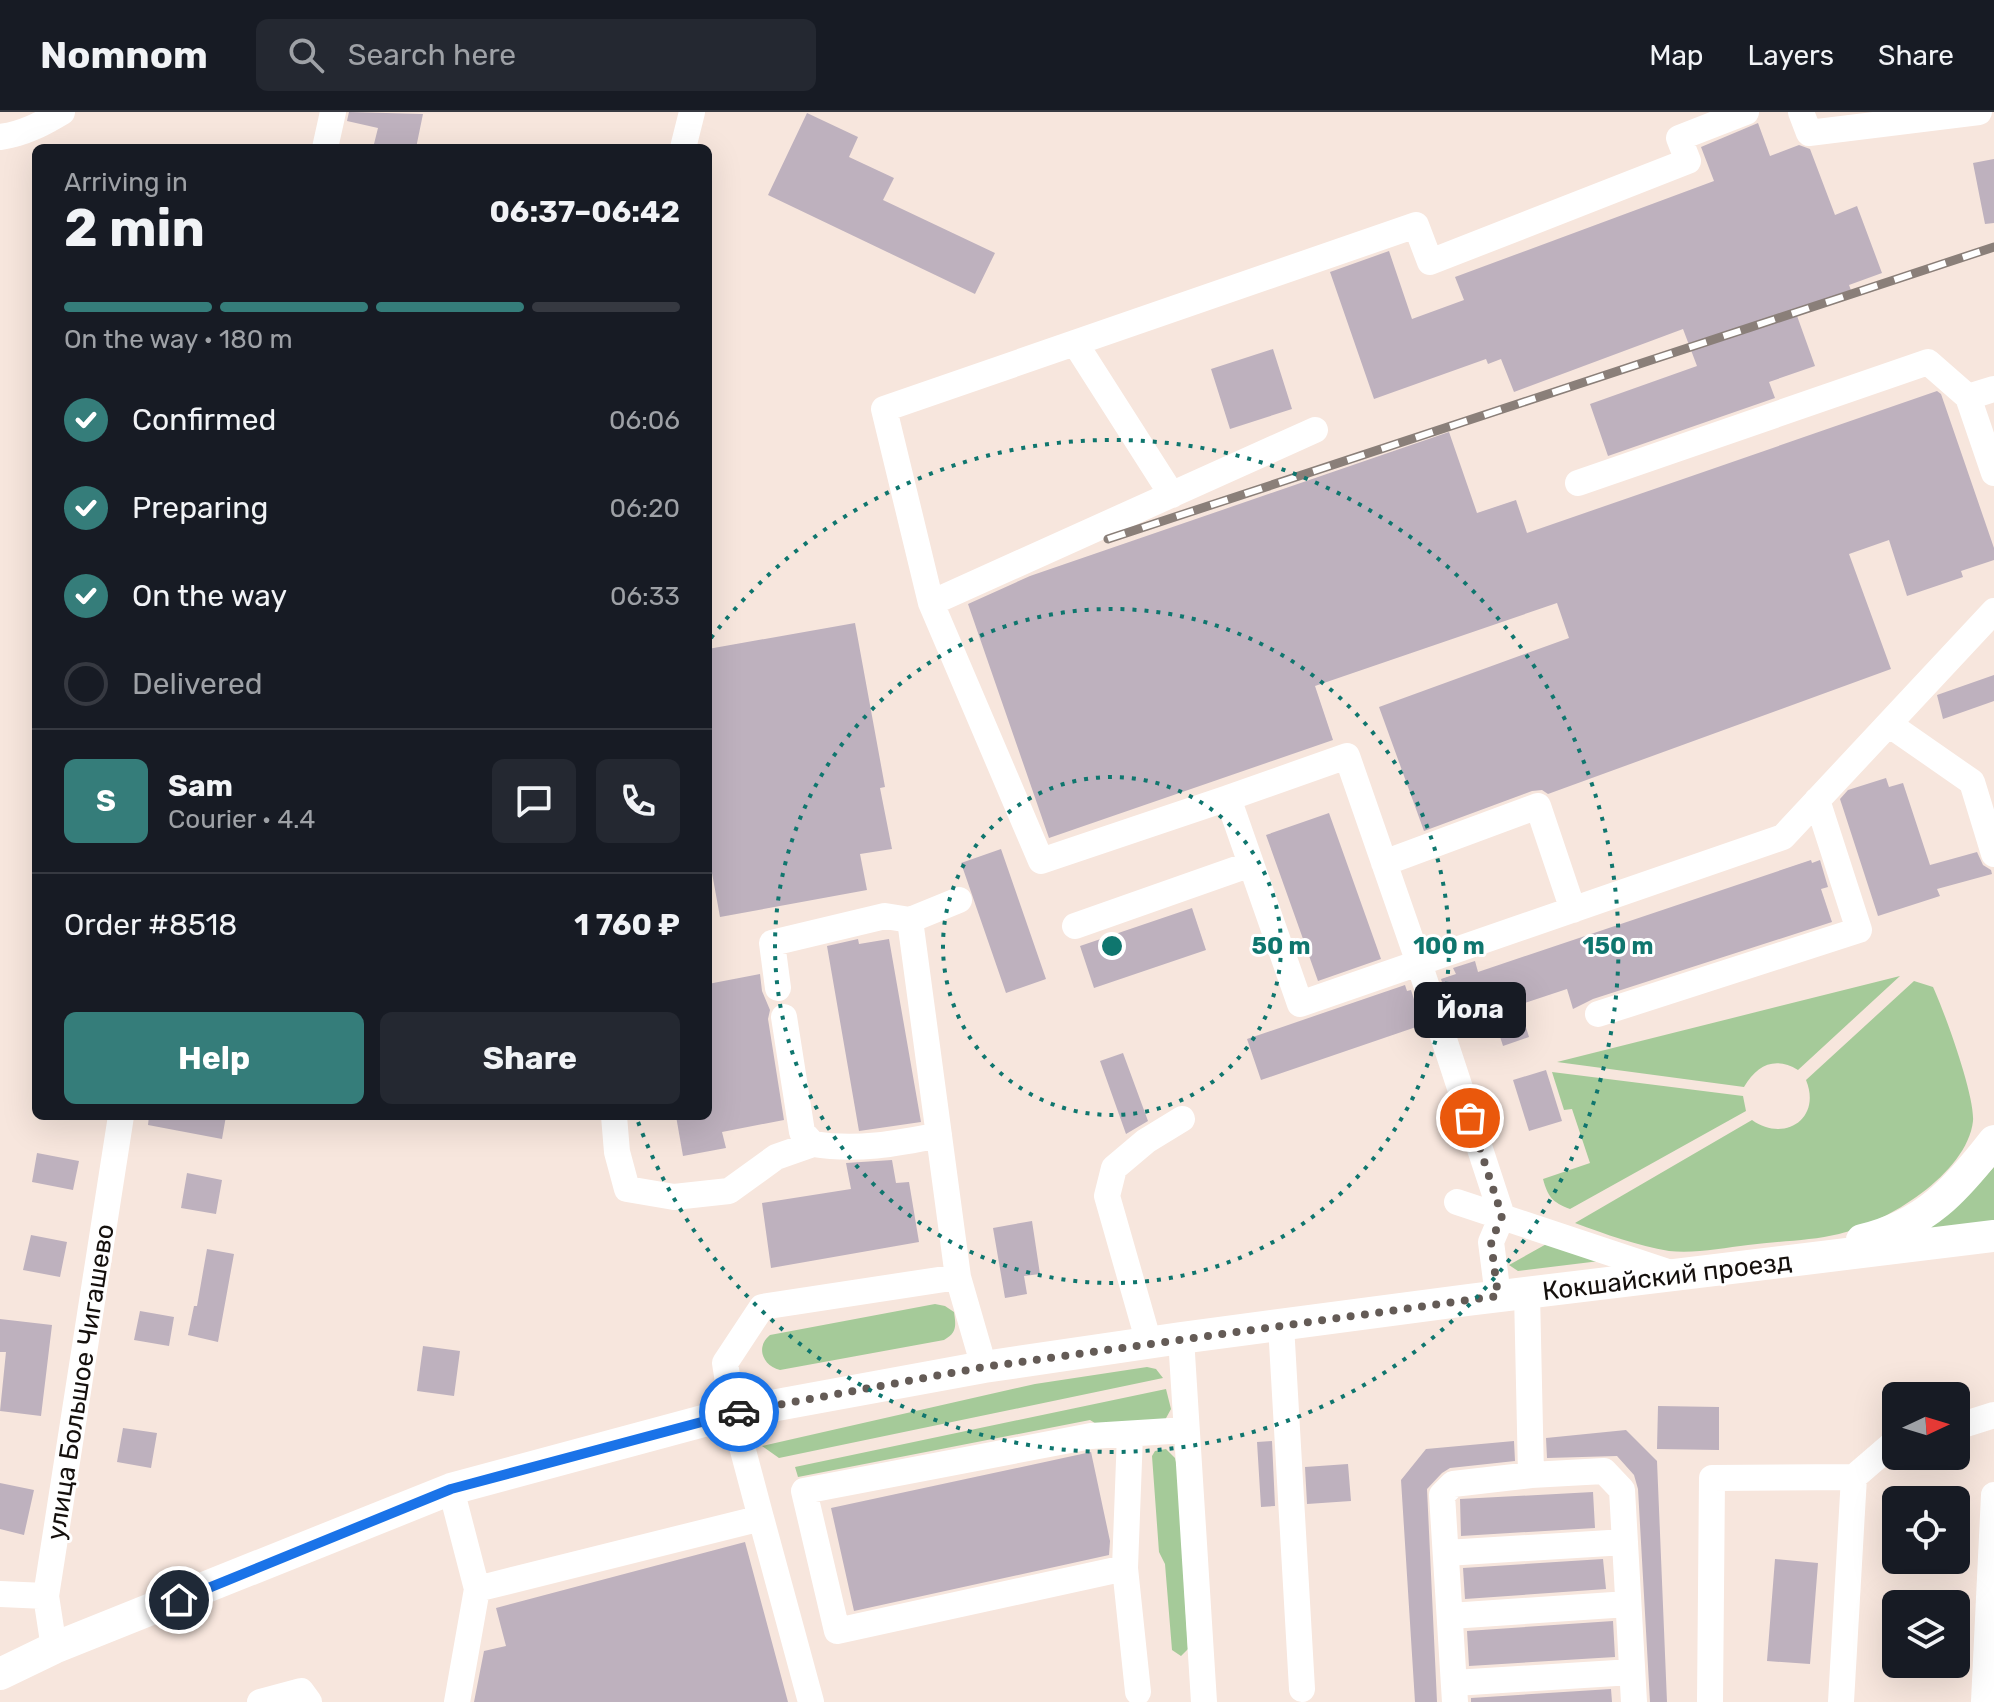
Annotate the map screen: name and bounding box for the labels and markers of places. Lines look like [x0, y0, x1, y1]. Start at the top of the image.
centre of rings [1098, 932, 1126, 960]
callout: Йола [1414, 982, 1526, 1038]
pin [1436, 1084, 1504, 1152]
pin [145, 1566, 213, 1634]

